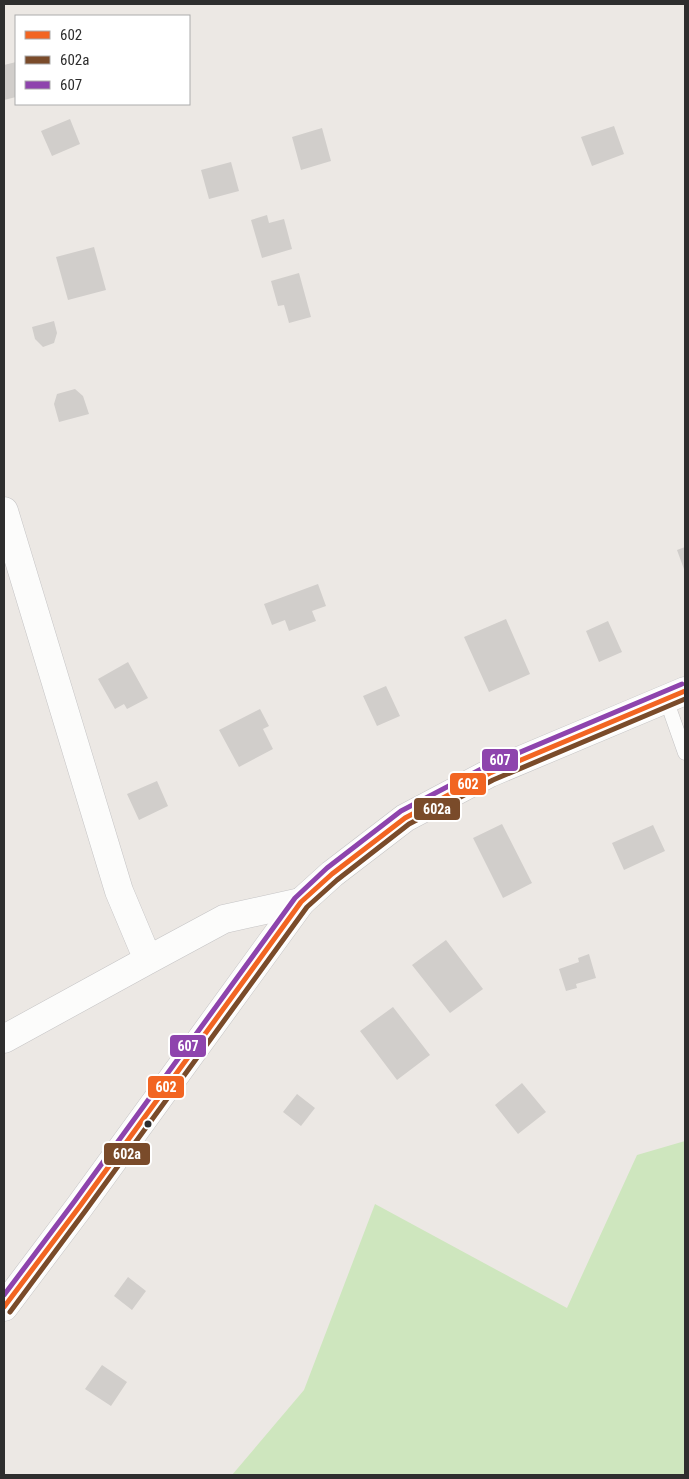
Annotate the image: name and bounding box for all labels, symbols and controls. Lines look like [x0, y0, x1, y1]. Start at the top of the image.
legend [15, 15, 190, 105]
text: 602 [60, 26, 82, 44]
text: 602а [60, 51, 89, 69]
text: 607 [60, 76, 82, 94]
line badge: 607 [481, 748, 519, 772]
text: 607 [489, 752, 511, 768]
line badge: 602 [449, 772, 487, 796]
text: 602 [457, 776, 479, 792]
line badge: 602а [413, 797, 461, 821]
text: 602а [423, 801, 451, 817]
line badge: 607 [169, 1034, 207, 1058]
text: 607 [177, 1038, 199, 1054]
line badge: 602 [147, 1075, 185, 1099]
text: 602 [155, 1079, 177, 1095]
unlabelled marker [143, 1119, 153, 1129]
line badge: 602а [103, 1142, 151, 1166]
text: 602а [113, 1146, 141, 1162]

